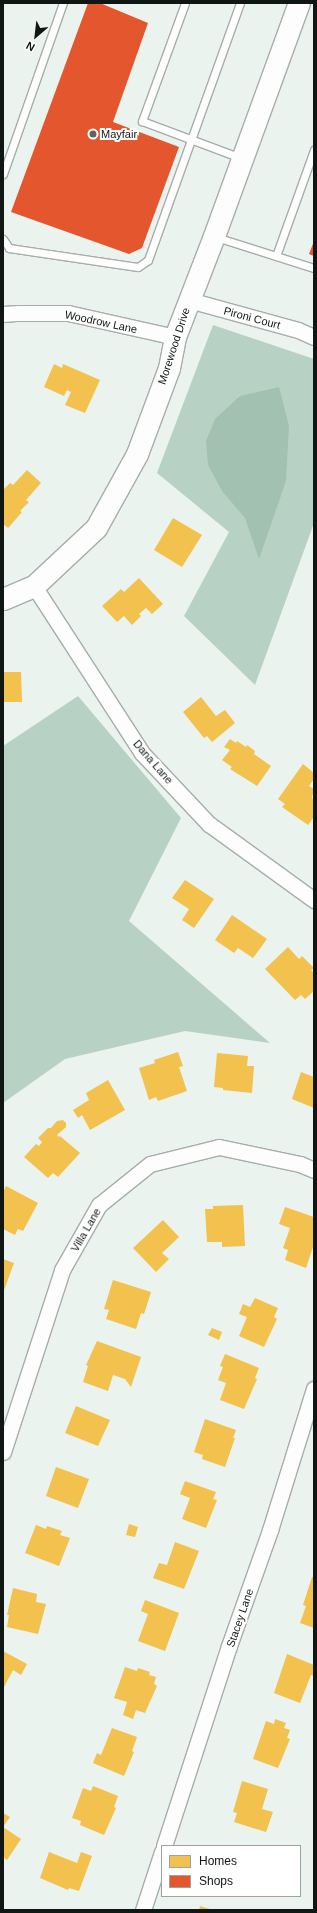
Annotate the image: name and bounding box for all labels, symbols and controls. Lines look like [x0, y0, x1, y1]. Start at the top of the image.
north arrow [16, 16, 56, 56]
text: N [24, 39, 37, 54]
place label: Mayfair [101, 127, 137, 141]
marker: Mayfair [88, 129, 98, 139]
street label: Pironi Court [222, 304, 282, 332]
street label: Morewood Drive [155, 306, 193, 386]
street label: Woodrow Lane [64, 308, 138, 336]
street label: Dana Lane [130, 737, 176, 787]
street label: Villa Lane [68, 1206, 104, 1254]
street label: Stacey Lane [224, 1587, 256, 1649]
legend [161, 1845, 301, 1897]
text: Homes [199, 1854, 237, 1868]
text: Shops [199, 1874, 233, 1888]

